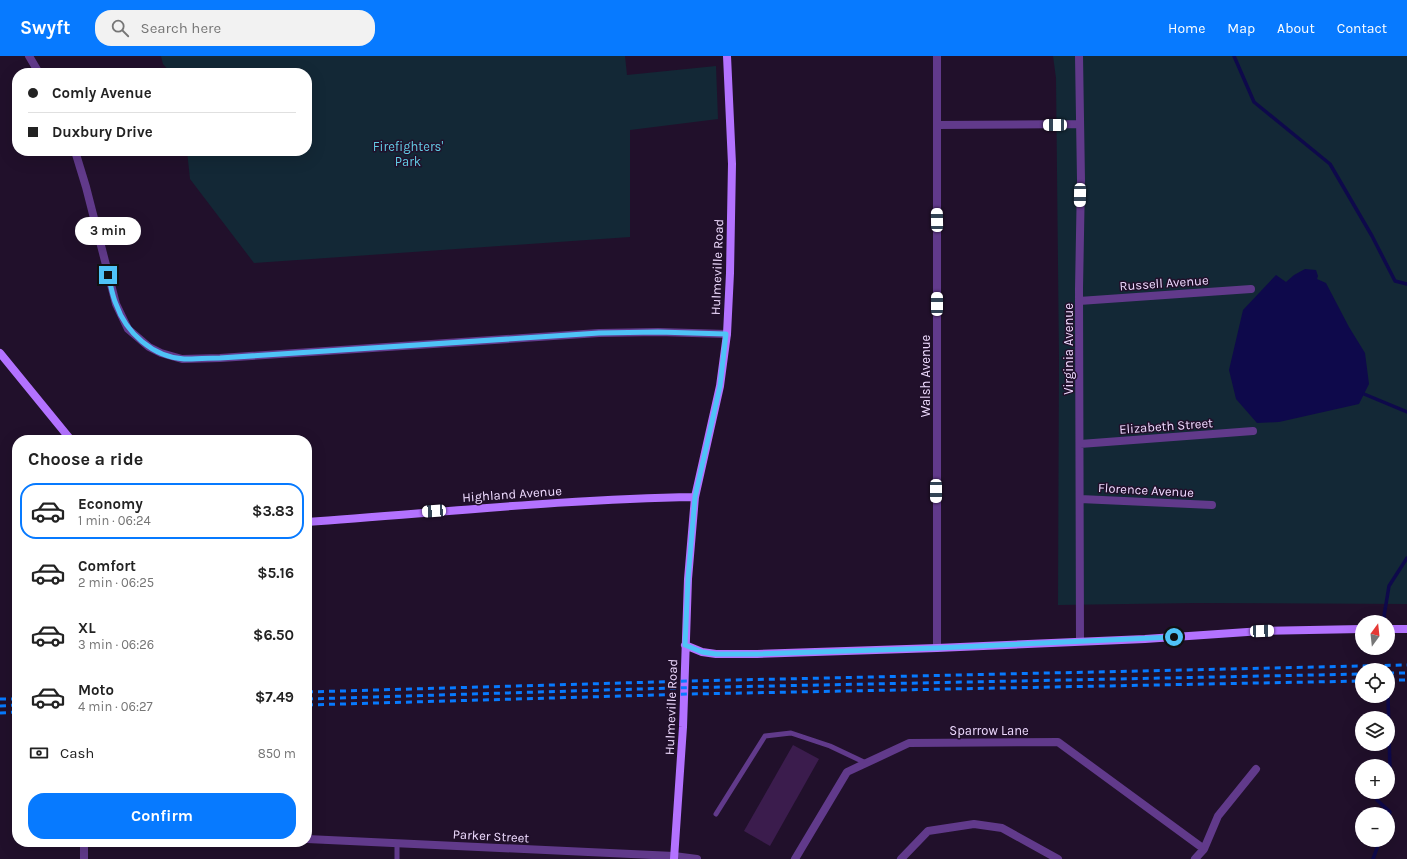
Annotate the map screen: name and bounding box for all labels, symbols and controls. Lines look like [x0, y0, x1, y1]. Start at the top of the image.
search box [95, 10, 375, 46]
text: Swyft [20, 17, 71, 39]
icon: search [109, 17, 131, 39]
text: Search here [141, 19, 221, 37]
text: Home [1168, 20, 1205, 37]
text: Map [1227, 20, 1255, 37]
text: About [1277, 20, 1315, 37]
text: Contact [1337, 20, 1387, 37]
text: Comly Avenue [52, 84, 152, 102]
car [1043, 119, 1067, 131]
text: Duxbury Drive [52, 123, 153, 141]
park label: Firefighters' Park [373, 139, 443, 169]
car [1074, 183, 1086, 207]
car [931, 208, 943, 232]
callout: 3 min [75, 217, 141, 245]
street label: Hulmeville Road [708, 219, 726, 315]
text: 3 min [90, 223, 126, 238]
route end [99, 266, 117, 284]
street label: Russell Avenue [1119, 272, 1209, 294]
car [931, 292, 943, 316]
street label: Virginia Avenue [1061, 303, 1076, 395]
street label: Walsh Avenue [918, 334, 933, 417]
street label: Elizabeth Street [1119, 415, 1214, 437]
text: Choose a ride [28, 448, 143, 470]
car [930, 479, 942, 503]
street label: Florence Avenue [1098, 480, 1195, 500]
street label: Highland Avenue [462, 483, 563, 505]
icon: car [30, 493, 66, 529]
text: Economy [78, 495, 143, 513]
text: $3.83 [252, 502, 294, 520]
car [422, 504, 446, 518]
text: 1 min · 06:24 [78, 513, 151, 528]
icon: car [30, 555, 66, 591]
text: Comfort [78, 557, 136, 575]
text: $5.16 [257, 564, 294, 582]
text: 2 min · 06:25 [78, 575, 154, 590]
north arrow [1355, 615, 1395, 655]
map controls [1355, 615, 1395, 847]
icon: car [30, 617, 66, 653]
text: XL [78, 619, 96, 637]
car [1250, 625, 1274, 637]
text: $6.50 [253, 626, 294, 644]
route start [1165, 628, 1183, 646]
text: 3 min · 06:26 [78, 637, 154, 652]
street label: Hulmeville Road [662, 659, 680, 755]
button: locate [1355, 663, 1395, 703]
icon: car [30, 679, 66, 715]
text: Moto [78, 681, 114, 699]
text: $7.49 [255, 688, 294, 706]
text: 4 min · 06:27 [78, 699, 153, 714]
button: layers [1355, 711, 1395, 751]
street label: Sparrow Lane [949, 723, 1029, 738]
icon: cash [28, 742, 50, 764]
text: Cash [60, 744, 94, 762]
text: 850 m [258, 746, 296, 761]
button: + [1355, 759, 1395, 799]
button: Confirm [28, 793, 296, 839]
button: − [1355, 807, 1395, 847]
street label: Parker Street [452, 827, 530, 845]

